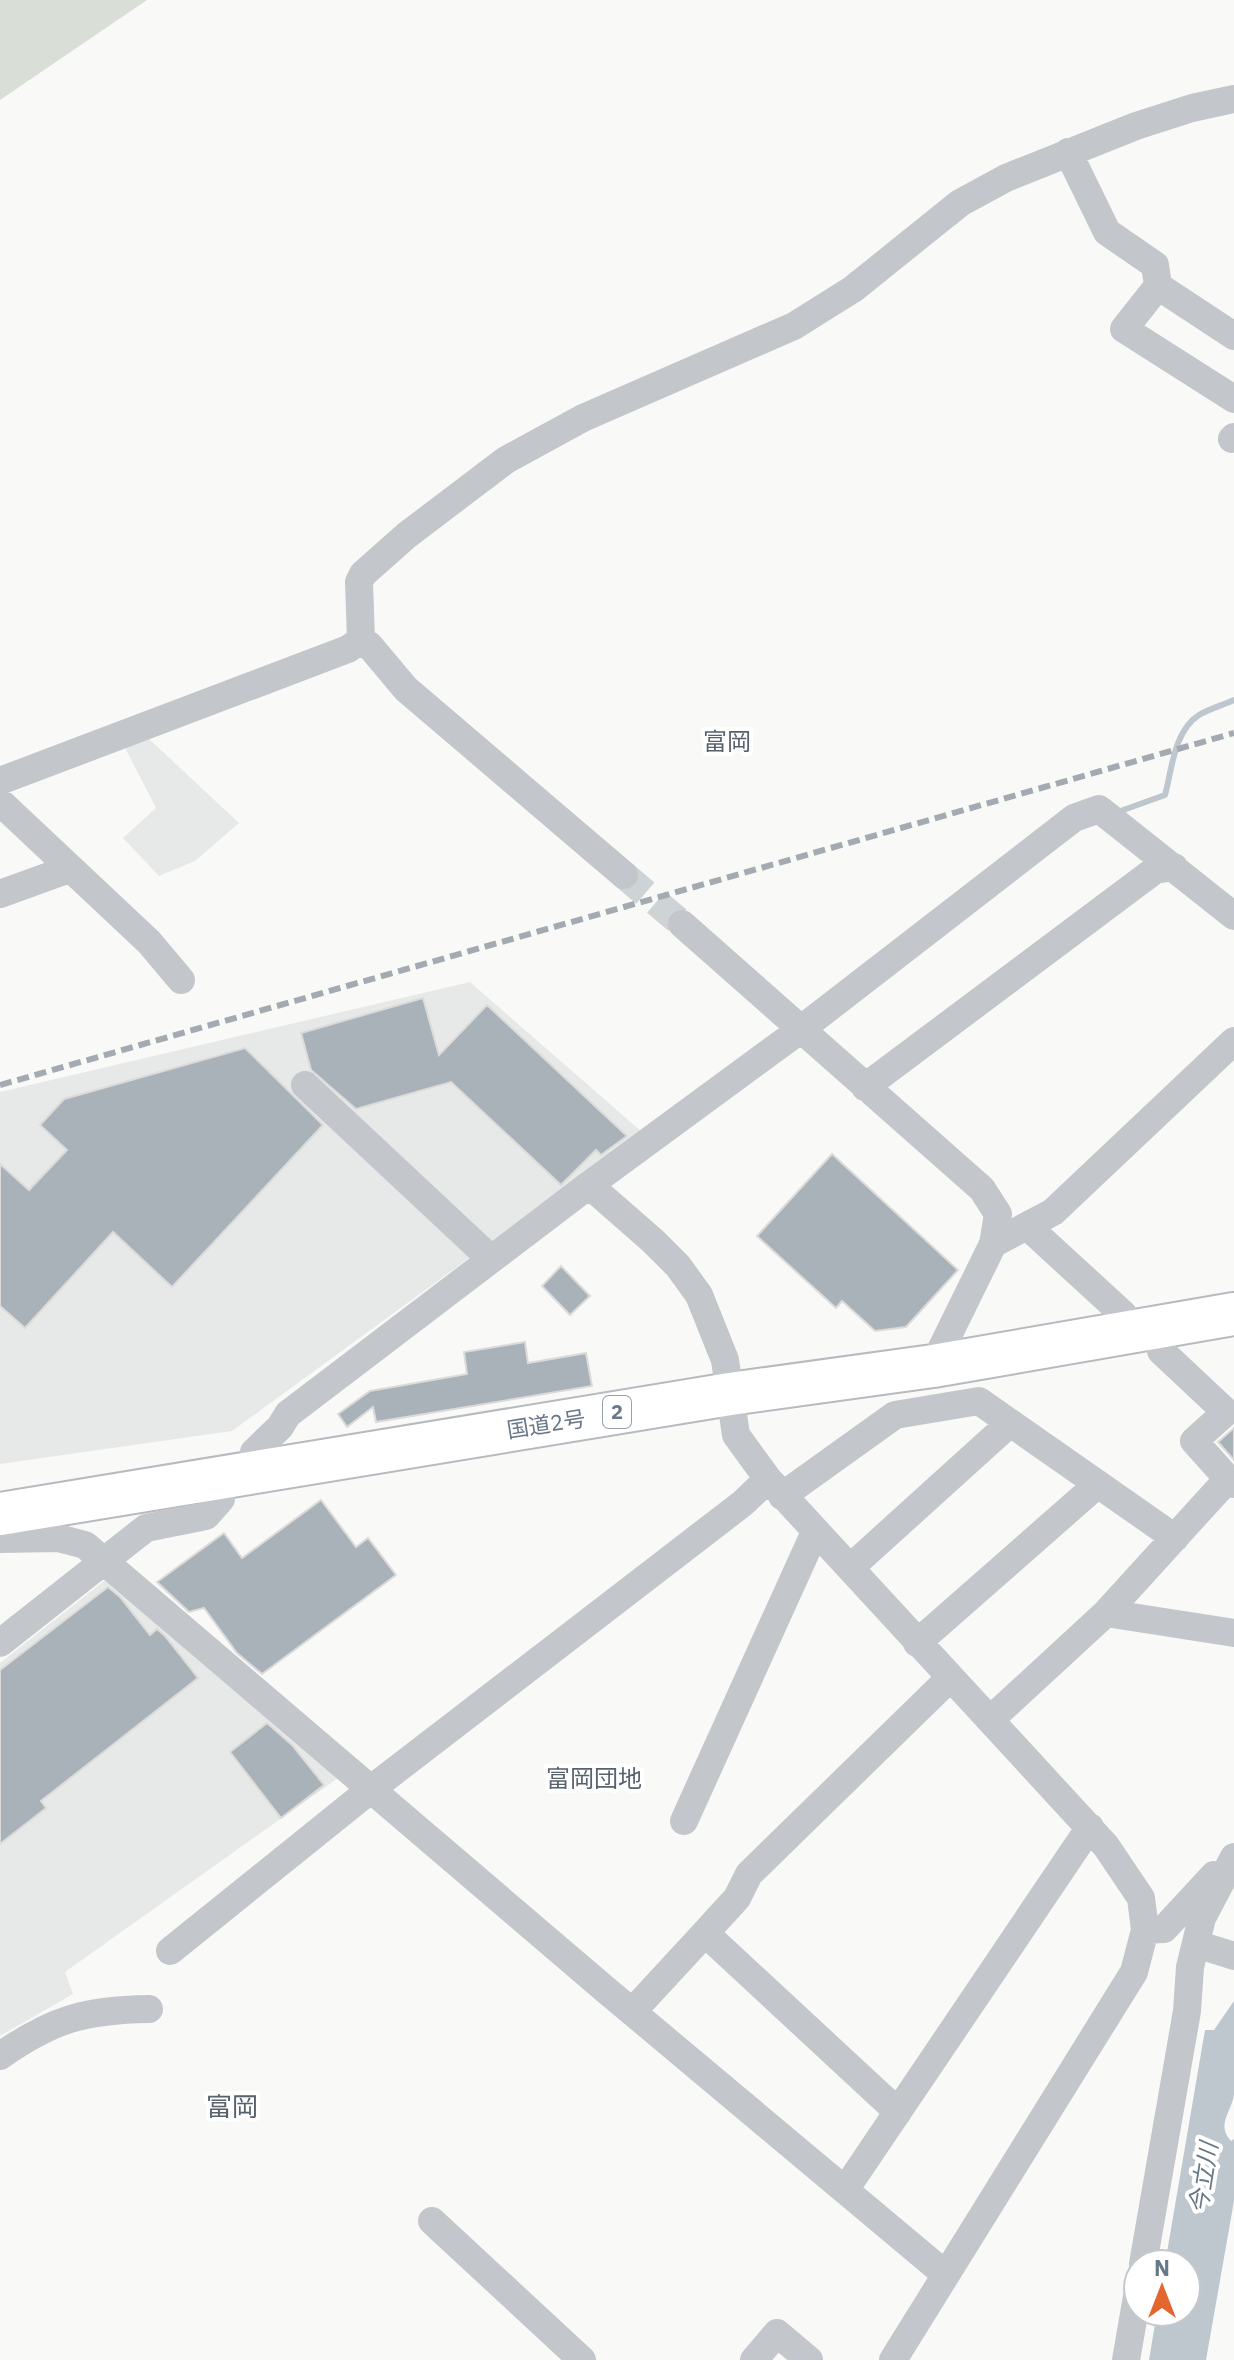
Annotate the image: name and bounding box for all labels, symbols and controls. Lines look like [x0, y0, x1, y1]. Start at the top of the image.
district label: 富岡 [703, 725, 751, 757]
road number: 2 [603, 1396, 631, 1428]
street label: 国道2号 [505, 1403, 587, 1444]
district label: 富岡団地 [546, 1762, 642, 1794]
district label: 富岡 [206, 2089, 258, 2123]
water label: 今立川 [1182, 2137, 1225, 2216]
north arrow [1122, 2248, 1202, 2328]
text: N [1154, 2253, 1170, 2282]

